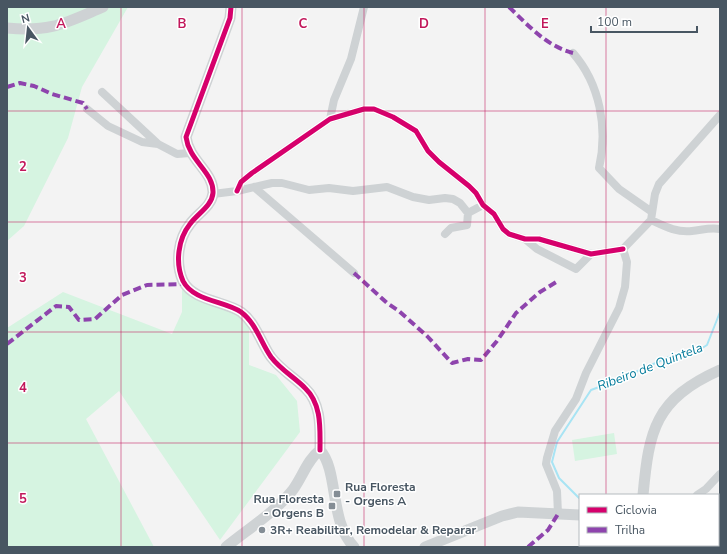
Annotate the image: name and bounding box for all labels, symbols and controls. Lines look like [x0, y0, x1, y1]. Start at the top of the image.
north arrow [8, 8, 48, 48]
scale bar [591, 8, 697, 34]
text: N [20, 11, 31, 27]
text: 100 m [597, 14, 632, 30]
text: A [56, 15, 66, 33]
text: B [178, 15, 187, 33]
text: C [299, 15, 308, 33]
text: D [419, 15, 429, 33]
text: E [541, 15, 549, 33]
text: 2 [19, 158, 27, 176]
text: 3 [19, 269, 27, 287]
water label: Ribeiro de Quintela [594, 338, 706, 395]
text: 4 [19, 379, 27, 397]
place label: Rua Floresta - Orgens A [345, 479, 416, 509]
marker: Rua Floresta - Orgens A [332, 489, 342, 499]
text: 5 [19, 490, 27, 508]
place label: Rua Floresta - Orgens B [254, 491, 324, 521]
legend [579, 494, 719, 546]
marker: Rua Floresta - Orgens B [327, 501, 337, 511]
text: Ciclovia [615, 502, 657, 518]
place label: 3R+ Reabilitar, Remodelar & Reparar [270, 522, 477, 538]
text: Trilha [615, 522, 645, 538]
marker: 3R+ Reabilitar, Remodelar & Reparar [257, 525, 267, 535]

